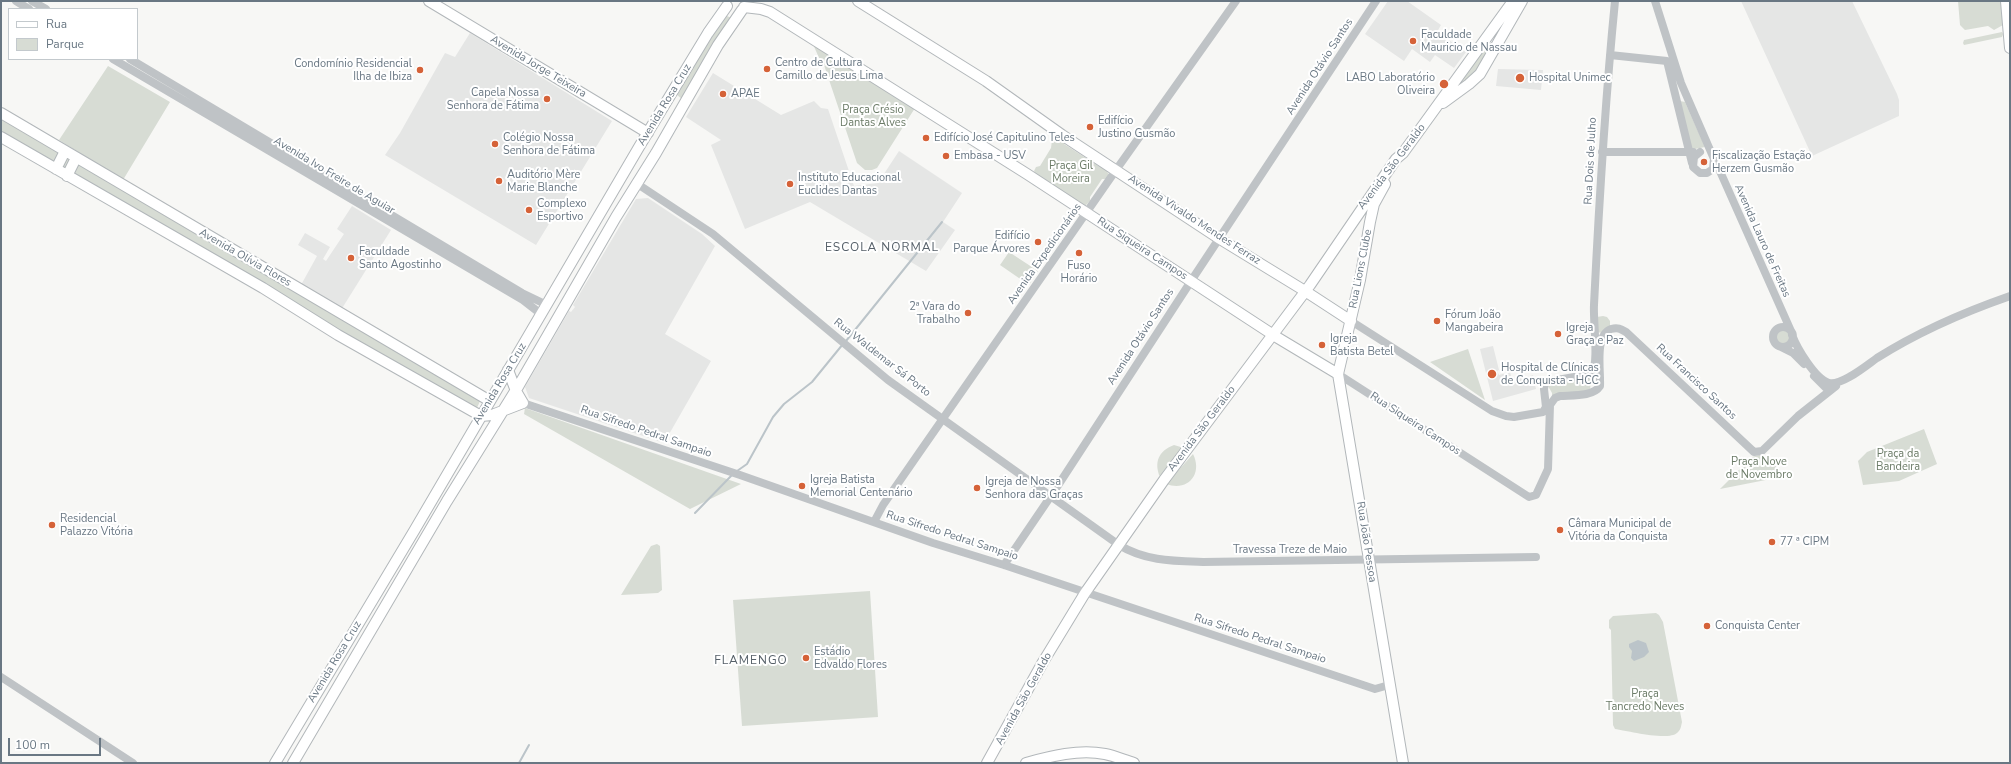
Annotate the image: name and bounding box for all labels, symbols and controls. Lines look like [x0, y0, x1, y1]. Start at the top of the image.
legend [8, 8, 138, 60]
text: Rua [46, 16, 67, 32]
street label: Avenida Otávio Santos [1284, 16, 1356, 118]
place label: Faculdade Mauricio de Nassau [1421, 28, 1517, 54]
street label: Avenida Jorge Teixeira [488, 33, 588, 101]
text: Parque [46, 36, 84, 52]
marker: Faculdade Mauricio de Nassau [1408, 36, 1418, 46]
place label: Centro de Cultura Camillo de Jesus Lima [775, 56, 883, 82]
place label: Condomínio Residencial Ilha de Ibiza [294, 57, 412, 83]
street label: Avenida Rosa Cruz [635, 62, 695, 148]
marker: Centro de Cultura Camillo de Jesus Lima [762, 64, 772, 74]
marker: Condomínio Residencial Ilha de Ibiza [415, 65, 425, 75]
place label: LABO Laboratório Oliveira [1346, 71, 1435, 97]
place label: Hospital Unimec [1529, 71, 1611, 85]
marker: Hospital Unimec [1514, 72, 1526, 84]
marker: LABO Laboratório Oliveira [1438, 78, 1450, 90]
place label: Capela Nossa Senhora de Fátima [447, 86, 539, 112]
place label: APAE [731, 87, 760, 101]
marker: APAE [718, 89, 728, 99]
marker: Capela Nossa Senhora de Fátima [542, 94, 552, 104]
park label: Praça Crésio Dantas Alves [840, 103, 906, 129]
place label: Edifício Justino Gusmão [1098, 114, 1175, 140]
street label: Rua Dois de Julho [1582, 117, 1600, 205]
marker: Edifício Justino Gusmão [1085, 122, 1095, 132]
street label: Avenida São Geraldo [1355, 122, 1429, 212]
place label: Colégio Nossa Senhora de Fátima [503, 131, 595, 157]
place label: Edifício José Capitulino Teles [934, 131, 1075, 145]
marker: Edifício José Capitulino Teles [921, 133, 931, 143]
street label: Avenida Ivo Freire de Aguiar [271, 135, 397, 217]
marker: Colégio Nossa Senhora de Fátima [490, 139, 500, 149]
place label: Embasa - USV [954, 149, 1026, 163]
place label: Fiscalização Estação Herzem Gusmão [1712, 149, 1811, 175]
marker: Embasa - USV [941, 151, 951, 161]
marker: Fiscalização Estação Herzem Gusmão [1699, 157, 1709, 167]
park label: Praça Gil Moreira [1049, 159, 1093, 185]
place label: Auditório Mère Marie Blanche [507, 168, 580, 194]
place label: Instituto Educacional Euclides Dantas [798, 171, 900, 197]
street label: Avenida Vivaldo Mendes Ferraz [1125, 172, 1263, 268]
marker: Auditório Mère Marie Blanche [494, 176, 504, 186]
marker: Instituto Educacional Euclides Dantas [785, 179, 795, 189]
street label: Avenida Lauro de Freitas [1731, 183, 1793, 299]
place label: Complexo Esportivo [537, 197, 587, 223]
street label: Avenida Expedicionários [1005, 201, 1085, 307]
marker: Complexo Esportivo [524, 205, 534, 215]
street label: Rua Siqueira Campos [1094, 215, 1190, 283]
street label: Avenida Olívia Flores [196, 226, 294, 290]
street label: Rua Lions Clube [1347, 228, 1375, 310]
place label: Edifício Parque Árvores [953, 229, 1030, 255]
marker: Edifício Parque Árvores [1033, 237, 1043, 247]
district label: ESCOLA NORMAL [825, 241, 939, 255]
place label: Faculdade Santo Agostinho [359, 245, 441, 271]
marker: Fuso Horário [1074, 248, 1084, 258]
marker: Faculdade Santo Agostinho [346, 253, 356, 263]
place label: Fuso Horário [1061, 259, 1097, 285]
street label: Avenida Otávio Santos [1105, 286, 1177, 388]
place label: 2ª Vara do Trabalho [909, 300, 960, 326]
marker: 2ª Vara do Trabalho [963, 308, 973, 318]
place label: Fórum João Mangabeira [1445, 308, 1503, 334]
street label: Rua Waldemar Sá Porto [831, 316, 933, 400]
marker: Fórum João Mangabeira [1432, 316, 1442, 326]
place label: Igreja Graça e Paz [1566, 321, 1624, 347]
marker: Igreja Graça e Paz [1553, 329, 1563, 339]
place label: Igreja Batista Betel [1330, 332, 1394, 358]
marker: Igreja Batista Betel [1317, 340, 1327, 350]
street label: Avenida Rosa Cruz [470, 341, 530, 427]
street label: Rua Francisco Santos [1653, 341, 1739, 423]
place label: Hospital de Clínicas de Conquista - HCC [1501, 361, 1599, 387]
marker: Hospital de Clínicas de Conquista - HCC [1486, 368, 1498, 380]
street label: Avenida São Geraldo [1165, 384, 1239, 474]
street label: Rua Siqueira Campos [1367, 390, 1463, 458]
street label: Rua Sifredo Pedral Sampaio [579, 403, 713, 461]
park label: Praça da Bandeira [1876, 447, 1920, 473]
park label: Praça Nove de Novembro [1726, 455, 1792, 481]
place label: Igreja Batista Memorial Centenário [810, 473, 913, 499]
place label: Igreja de Nossa Senhora das Graças [985, 475, 1083, 501]
marker: Igreja Batista Memorial Centenário [797, 481, 807, 491]
marker: Igreja de Nossa Senhora das Graças [972, 483, 982, 493]
street label: Rua João Pessoa [1353, 501, 1379, 583]
street label: Rua Sifredo Pedral Sampaio [884, 508, 1020, 564]
place label: Residencial Palazzo Vitória [60, 512, 133, 538]
place label: Câmara Municipal de Vitória da Conquista [1568, 517, 1671, 543]
marker: Residencial Palazzo Vitória [47, 520, 57, 530]
marker: Câmara Municipal de Vitória da Conquista [1555, 525, 1565, 535]
place label: 77 ª CIPM [1780, 535, 1829, 549]
marker: 77 ª CIPM [1767, 537, 1777, 547]
street label: Travessa Treze de Maio [1233, 543, 1347, 557]
street label: Rua Sifredo Pedral Sampaio [1192, 611, 1328, 667]
street label: Avenida Rosa Cruz [305, 619, 365, 705]
place label: Conquista Center [1715, 619, 1800, 633]
marker: Conquista Center [1702, 621, 1712, 631]
place label: Estádio Edvaldo Flores [814, 645, 887, 671]
street label: Avenida São Geraldo [993, 650, 1055, 748]
marker: Estádio Edvaldo Flores [801, 653, 811, 663]
district label: FLAMENGO [714, 654, 788, 668]
park label: Praça Tancredo Neves [1606, 687, 1684, 713]
scale bar [10, 730, 103, 756]
text: 100 m [15, 737, 50, 753]

